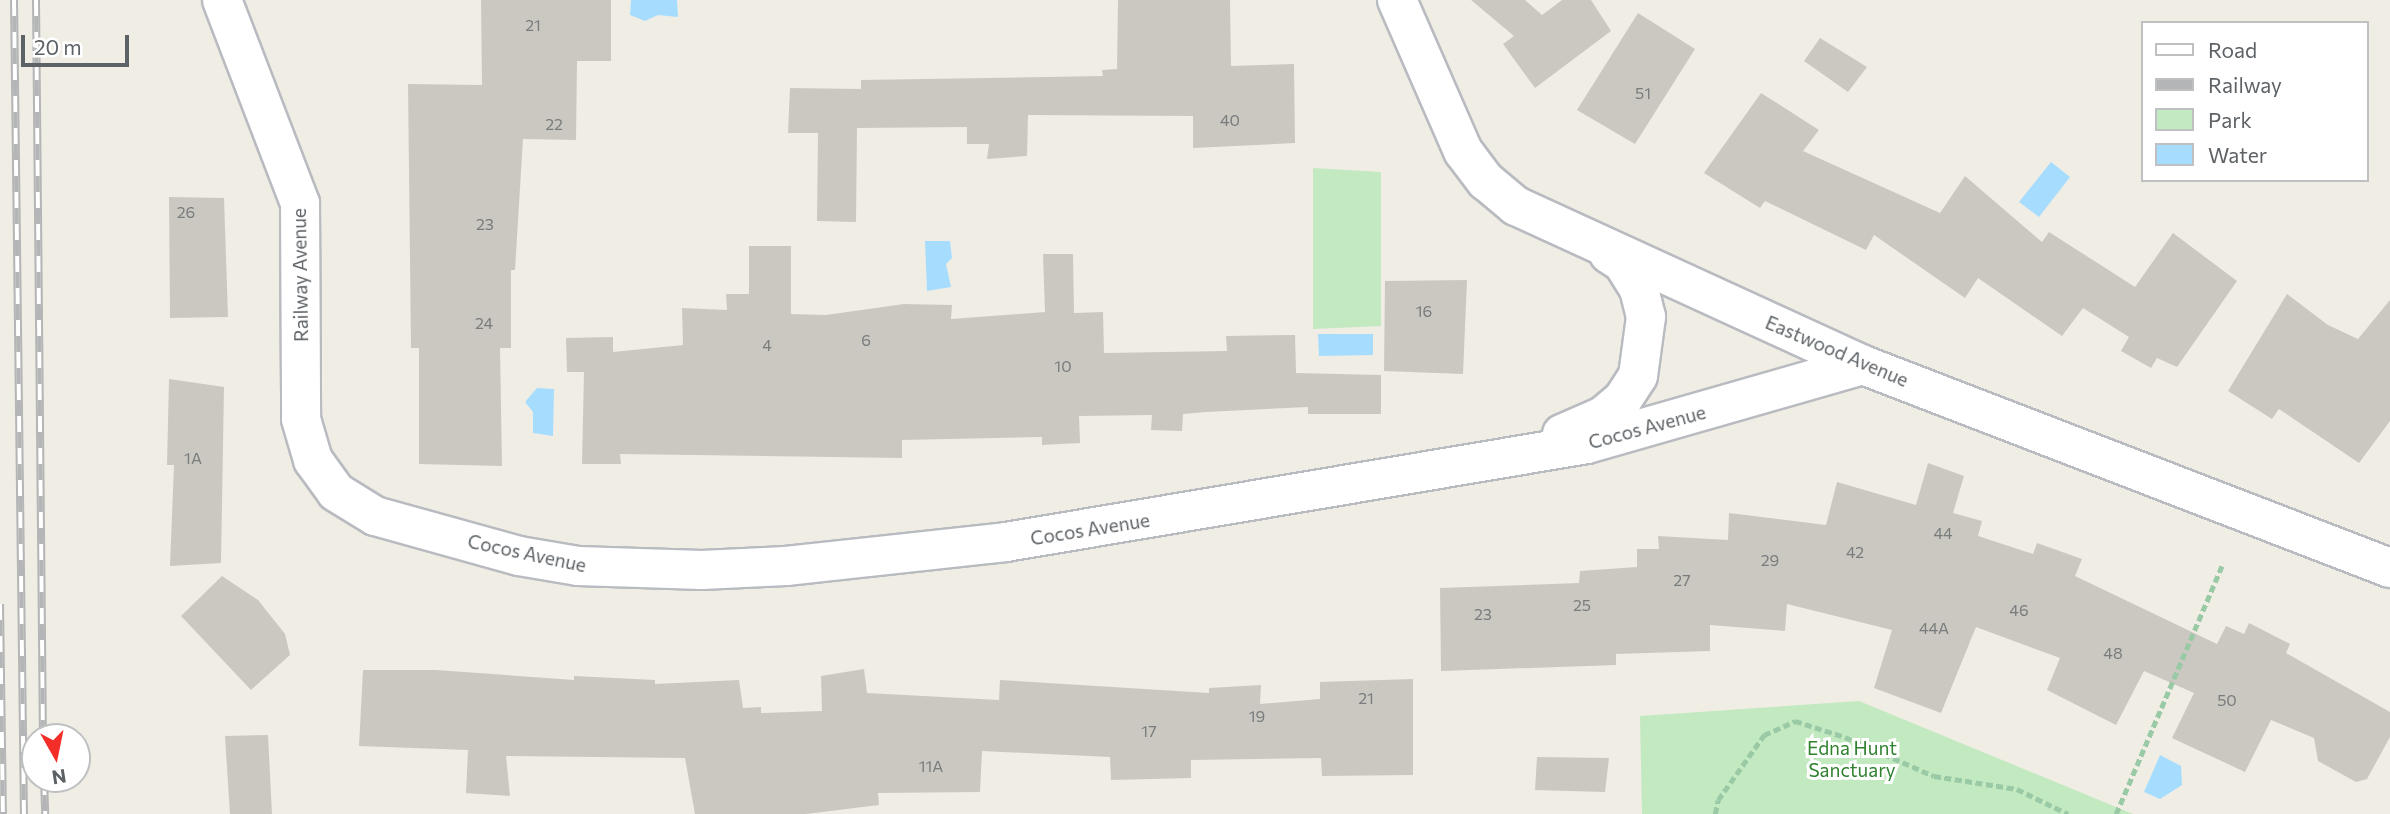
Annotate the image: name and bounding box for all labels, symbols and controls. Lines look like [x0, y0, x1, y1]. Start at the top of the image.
house number: 21 [525, 15, 541, 35]
scale bar [24, 21, 133, 65]
legend [2142, 21, 2369, 182]
text: 20 m [34, 34, 82, 59]
text: Road [2208, 37, 2257, 62]
text: Railway [2208, 72, 2282, 97]
house number: 51 [1635, 83, 1651, 103]
text: Park [2208, 107, 2252, 132]
house number: 40 [1220, 110, 1240, 130]
house number: 22 [545, 114, 563, 134]
text: Water [2208, 142, 2267, 167]
house number: 26 [177, 202, 195, 222]
street label: Railway Avenue [287, 208, 313, 342]
house number: 23 [476, 214, 494, 234]
house number: 16 [1416, 301, 1432, 321]
street label: Eastwood Avenue [1762, 311, 1912, 391]
house number: 24 [475, 313, 493, 333]
house number: 6 [861, 330, 871, 350]
house number: 4 [762, 335, 772, 355]
house number: 10 [1054, 356, 1072, 376]
street label: Cocos Avenue [1586, 400, 1708, 454]
house number: 1A [184, 448, 202, 468]
street label: Cocos Avenue [1029, 508, 1151, 550]
house number: 44 [1933, 523, 1953, 543]
street label: Cocos Avenue [466, 529, 588, 577]
house number: 42 [1846, 542, 1864, 562]
house number: 29 [1761, 550, 1779, 570]
house number: 27 [1673, 570, 1691, 590]
house number: 25 [1573, 595, 1591, 615]
house number: 46 [2009, 600, 2029, 620]
house number: 23 [1474, 604, 1492, 624]
house number: 44A [1919, 618, 1949, 638]
house number: 48 [2103, 643, 2123, 663]
house number: 21 [1358, 688, 1374, 708]
house number: 50 [2217, 690, 2237, 710]
house number: 19 [1249, 706, 1265, 726]
house number: 17 [1141, 721, 1157, 741]
north arrow [21, 723, 91, 793]
park label: Edna Hunt Sanctuary [1807, 737, 1897, 781]
house number: 11A [919, 756, 943, 776]
text: N [50, 765, 68, 790]

